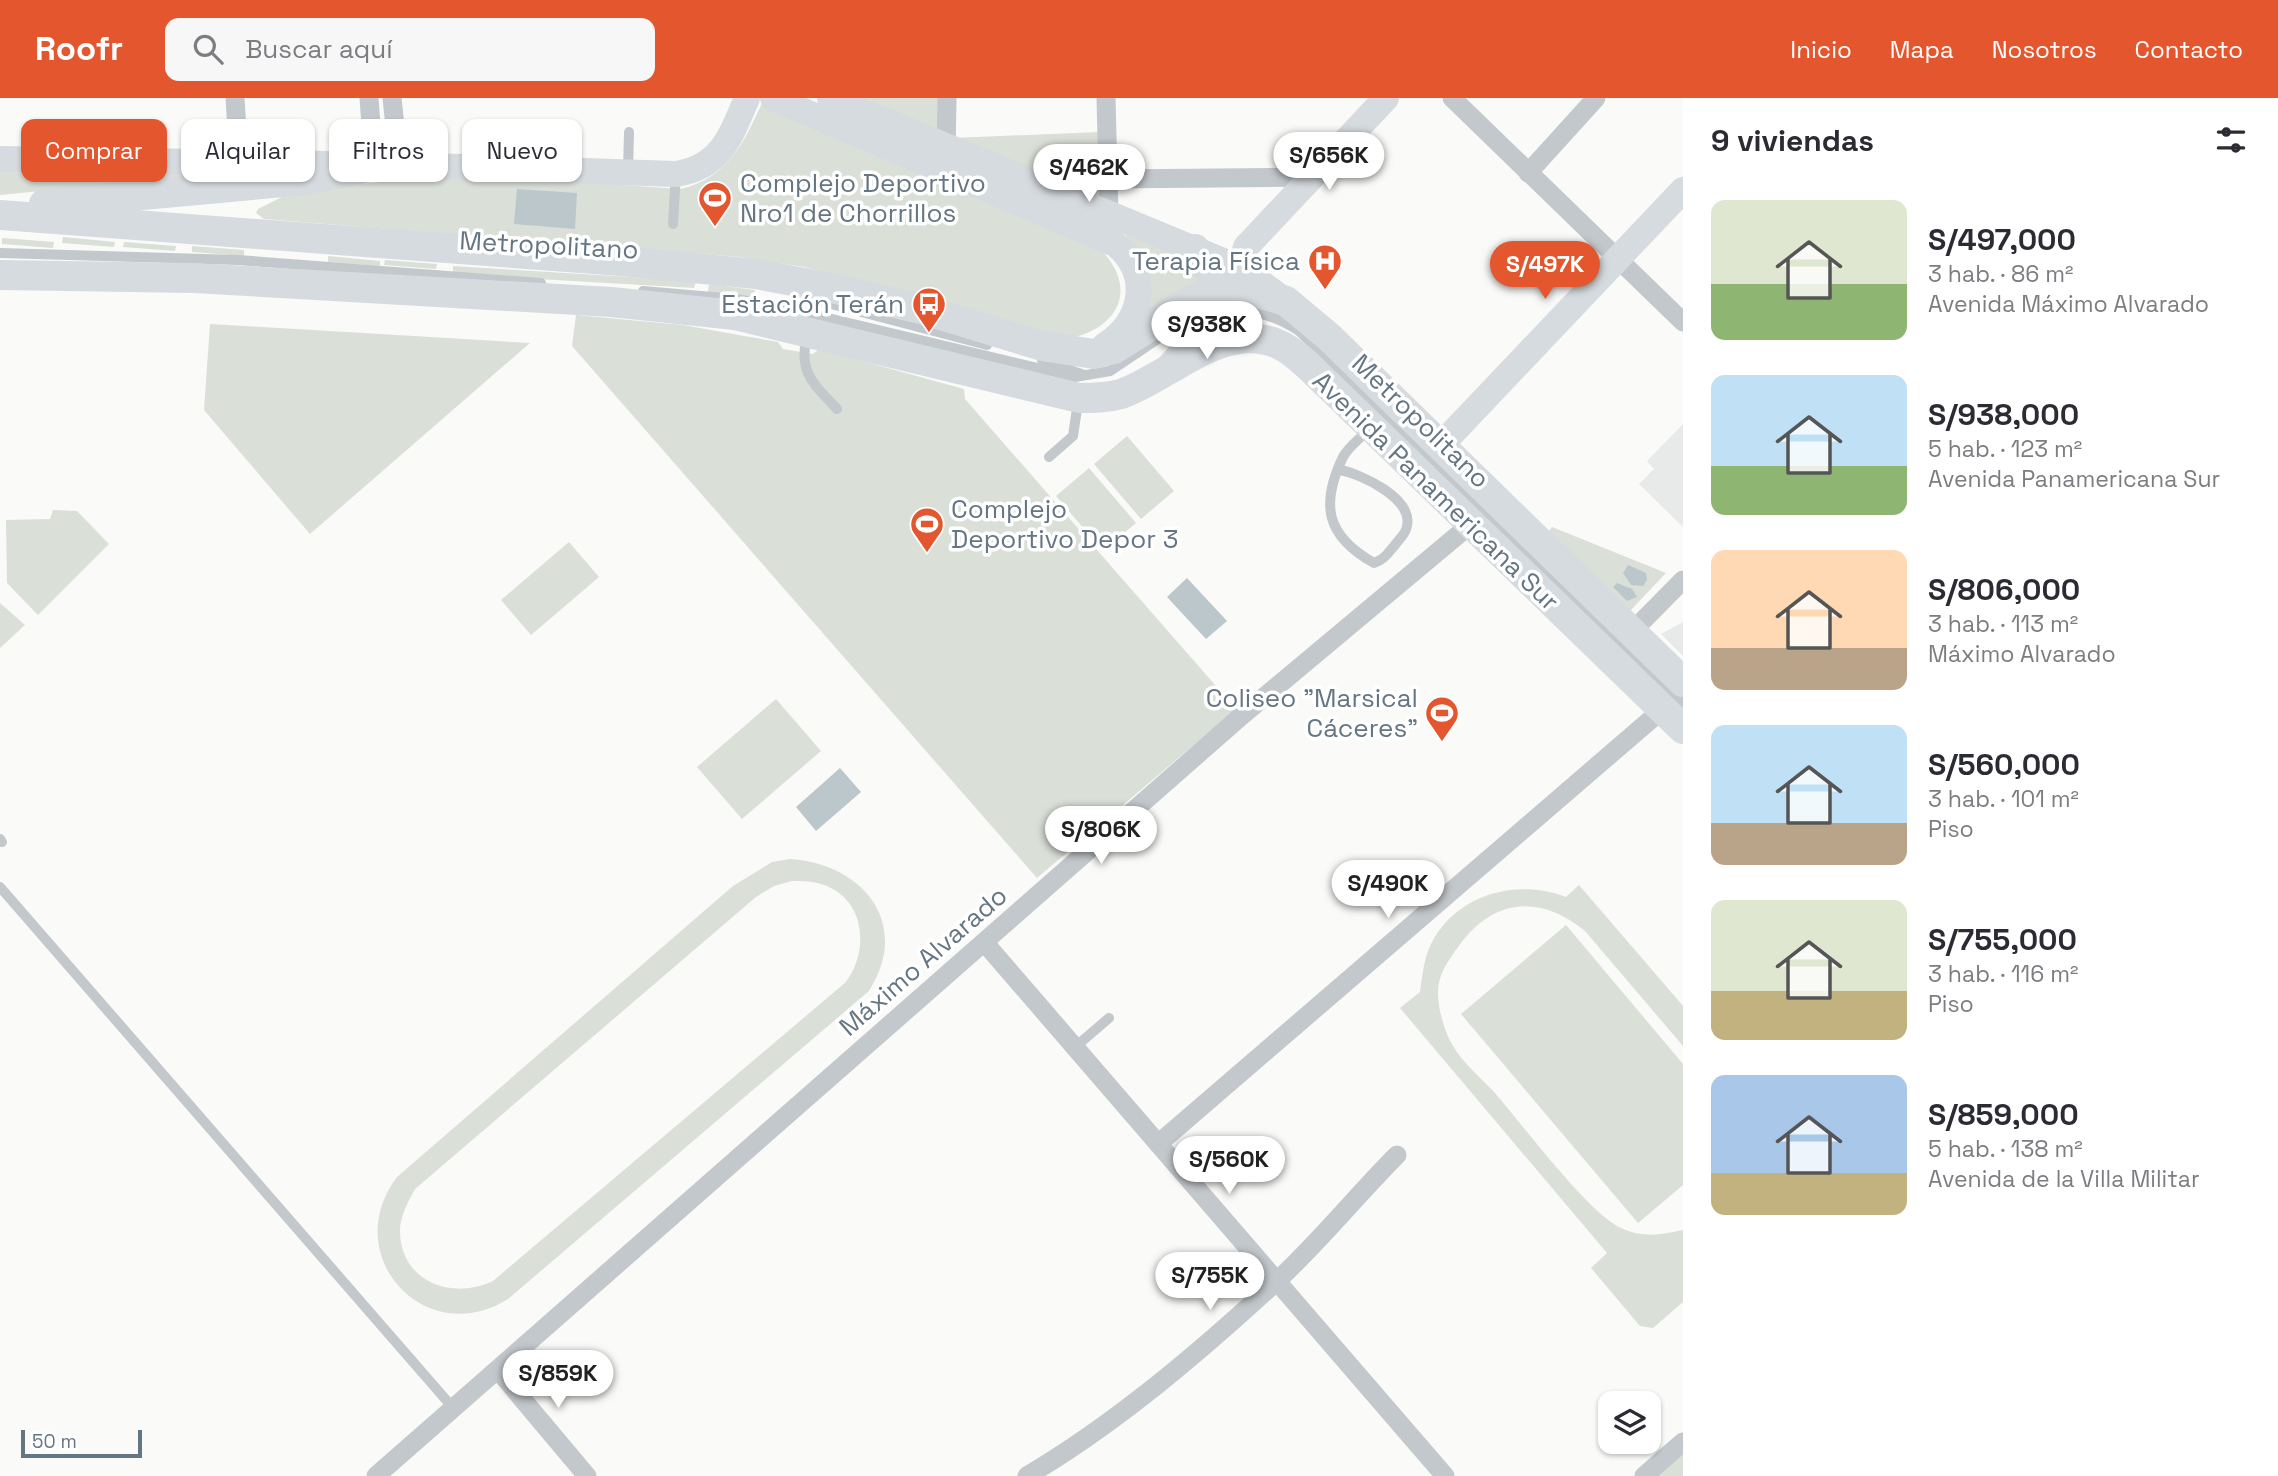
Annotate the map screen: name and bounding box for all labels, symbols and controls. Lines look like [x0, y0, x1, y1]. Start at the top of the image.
search box [165, 18, 655, 81]
text: Roofr [35, 28, 123, 70]
icon: search [189, 30, 227, 68]
text: Buscar aquí [245, 32, 393, 66]
text: Inicio [1790, 34, 1852, 65]
text: Mapa [1890, 34, 1954, 65]
text: Nosotros [1992, 34, 2097, 65]
text: Contacto [2135, 34, 2243, 65]
chip: Comprar [21, 119, 167, 182]
chip: Alquilar [181, 119, 315, 182]
chip: Filtros [329, 119, 448, 182]
chip: Nuevo [462, 119, 582, 182]
text: 9 viviendas [1711, 121, 1874, 160]
icon: filters [2212, 121, 2250, 159]
pin: S/656K [1272, 132, 1386, 192]
text: S/656K [1289, 140, 1369, 170]
pin: S/462K [1032, 144, 1146, 204]
text: S/462K [1049, 152, 1129, 182]
place label: Complejo Deportivo Nro1 de Chorrillos [740, 166, 986, 230]
sports icon: Complejo Deportivo Nro1 de Chorrillos [696, 179, 734, 228]
text: S/497,000 [1928, 220, 2076, 259]
street label: Metropolitano [459, 223, 639, 267]
icon: home [1767, 228, 1851, 312]
hospital icon: Terapia Física [1306, 242, 1344, 291]
pin: S/497K [1488, 242, 1602, 301]
place label: Terapia Física [1132, 244, 1300, 278]
text: S/497K [1506, 249, 1584, 279]
text: 3 hab. · 86 m² [1928, 259, 2073, 289]
bus stop icon: Estación Terán [910, 285, 948, 334]
place label: Estación Terán [721, 287, 904, 321]
text: Avenida Máximo Alvarado [1928, 289, 2209, 319]
pin: S/938K [1150, 302, 1264, 361]
text: S/938K [1167, 309, 1247, 339]
street label: Metropolitano [1345, 347, 1497, 495]
street label: Avenida Panamericana Sur [1305, 364, 1567, 618]
text: S/938,000 [1928, 395, 2079, 434]
icon: home [1767, 403, 1851, 487]
text: 5 hab. · 123 m² [1928, 434, 2082, 464]
text: Avenida Panamericana Sur [1928, 464, 2220, 494]
place label: Complejo Deportivo Depor 3 [951, 492, 1178, 556]
sports icon: Complejo Deportivo Depor 3 [908, 505, 946, 554]
text: S/806,000 [1928, 570, 2080, 609]
icon: home [1767, 578, 1851, 662]
text: 3 hab. · 113 m² [1928, 609, 2078, 639]
text: Máximo Alvarado [1928, 639, 2116, 669]
place label: Coliseo "Marsical Cáceres" [1206, 681, 1418, 745]
sports icon: Coliseo "Marsical Cáceres" [1423, 694, 1461, 743]
text: S/560,000 [1928, 745, 2080, 784]
icon: home [1767, 753, 1851, 837]
text: 3 hab. · 101 m² [1928, 784, 2079, 814]
pin: S/806K [1044, 806, 1158, 866]
text: S/806K [1061, 814, 1141, 844]
text: Piso [1928, 814, 1974, 844]
pin: S/490K [1331, 860, 1445, 920]
text: S/490K [1348, 868, 1428, 898]
street label: Máximo Alvarado [832, 879, 1014, 1043]
text: S/755,000 [1928, 920, 2077, 959]
icon: home [1767, 928, 1851, 1012]
text: 3 hab. · 116 m² [1928, 959, 2078, 989]
text: Piso [1928, 989, 1974, 1019]
text: S/859,000 [1928, 1095, 2079, 1134]
icon: home [1767, 1103, 1851, 1187]
text: 5 hab. · 138 m² [1928, 1134, 2083, 1164]
pin: S/560K [1172, 1136, 1286, 1196]
text: S/560K [1189, 1144, 1269, 1174]
text: Avenida de la Villa Militar [1928, 1164, 2200, 1194]
pin: S/755K [1153, 1252, 1267, 1312]
text: S/755K [1171, 1260, 1249, 1290]
pin: S/859K [501, 1350, 615, 1410]
text: S/859K [519, 1358, 597, 1388]
map controls [1598, 1391, 1661, 1454]
button: layers [1598, 1391, 1661, 1454]
scale bar [21, 1427, 142, 1459]
text: 50 m [32, 1429, 77, 1454]

